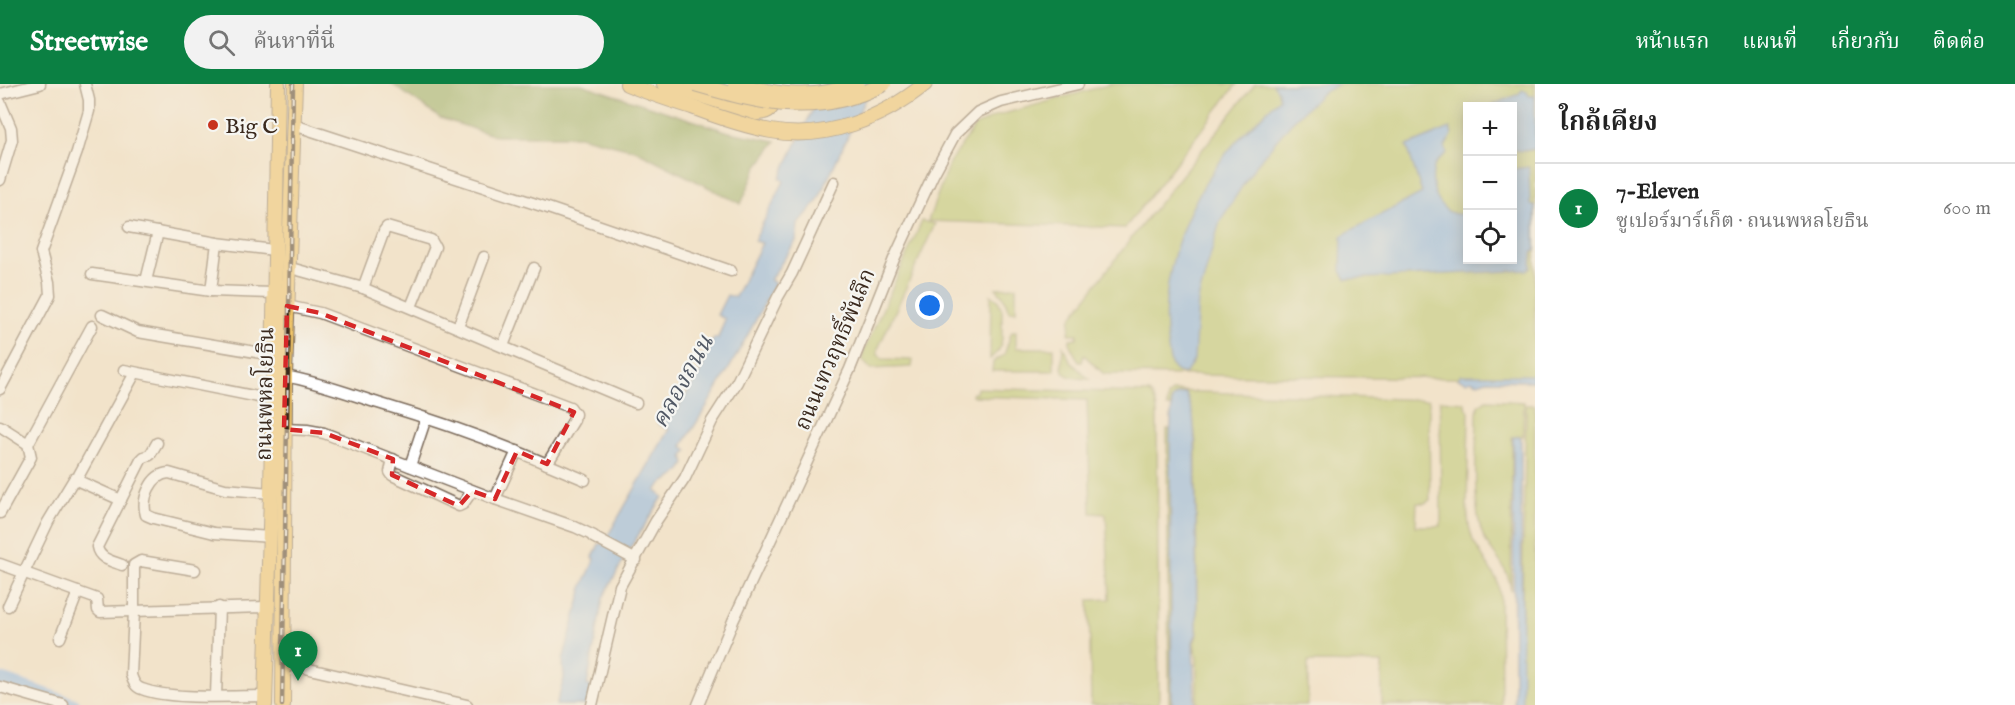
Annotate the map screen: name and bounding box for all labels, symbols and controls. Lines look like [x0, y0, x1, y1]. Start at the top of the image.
search box [184, 15, 604, 69]
text: Streetwise [30, 25, 148, 60]
icon: search [205, 26, 238, 59]
text: ค้นหาที่นี่ [253, 28, 335, 56]
text: หน้าแรก [1636, 29, 1709, 56]
text: แผนที่ [1742, 29, 1797, 56]
text: เกี่ยวกับ [1830, 29, 1900, 56]
text: ติดต่อ [1933, 29, 1985, 56]
map controls [1463, 102, 1517, 264]
button: + [1463, 102, 1517, 156]
text: ใกล้เคียง [1559, 106, 1658, 139]
place label: Big C [225, 113, 278, 141]
marker: Big C [206, 118, 220, 132]
button: − [1463, 156, 1517, 210]
text: 7-Eleven [1616, 178, 1699, 206]
text: 1 [1575, 196, 1582, 221]
text: 600 m [1943, 196, 1991, 221]
text: ซูเปอร์มาร์เก็ต · ถนนพหลโยธิน [1616, 209, 1869, 234]
button: locate [1463, 210, 1517, 264]
street label: ถนนเทวฤทธิ์พันลึก [786, 263, 883, 435]
your location [915, 291, 944, 320]
street label: ถนนพหลโยธิน [249, 327, 281, 461]
water label: คลองถนน [645, 330, 722, 434]
pin: 1 [278, 632, 318, 681]

